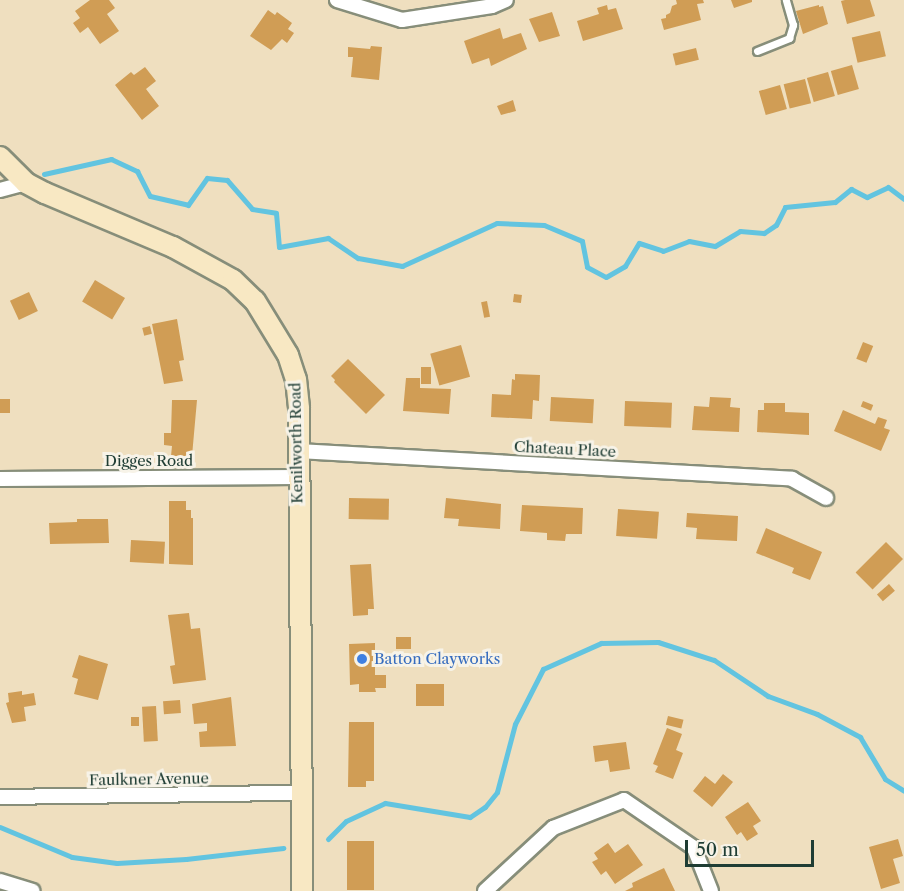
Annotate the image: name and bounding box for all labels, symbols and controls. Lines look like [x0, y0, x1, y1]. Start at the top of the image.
street label: Kenilworth Road [286, 382, 306, 504]
street label: Chateau Place [513, 437, 617, 461]
street label: Digges Road [105, 452, 193, 470]
place label: Batton Clayworks [374, 650, 500, 668]
marker: Batton Clayworks [355, 652, 369, 666]
street label: Faulkner Avenue [88, 769, 210, 789]
scale bar [688, 828, 817, 866]
text: 50 m [696, 839, 739, 861]

